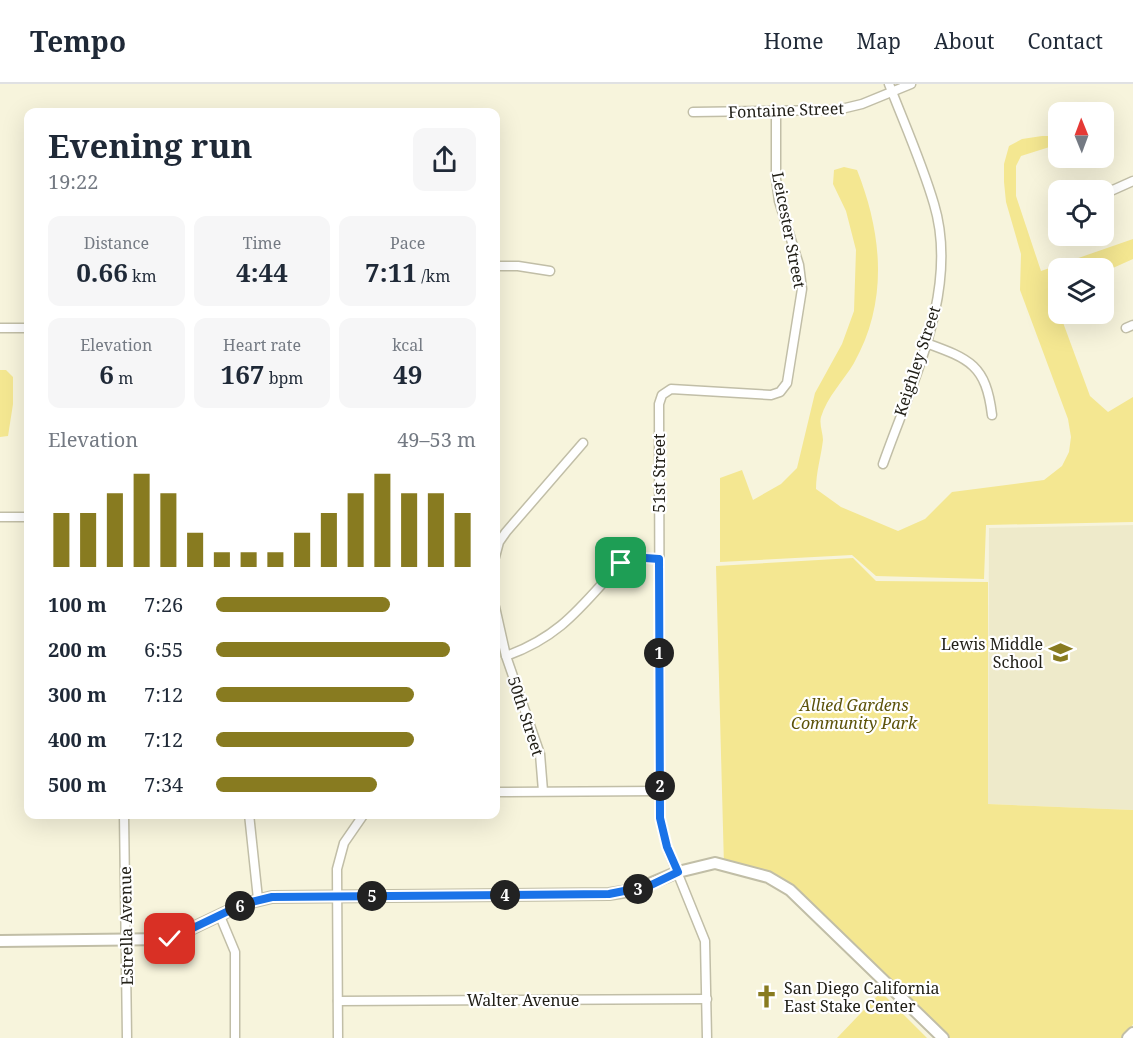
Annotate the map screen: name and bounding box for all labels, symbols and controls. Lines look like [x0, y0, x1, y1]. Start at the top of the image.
text: Tempo [30, 22, 126, 60]
text: Home [764, 27, 824, 55]
text: Map [857, 27, 901, 55]
text: About [934, 27, 995, 55]
text: Contact [1028, 27, 1103, 55]
street label: Fontaine Street [728, 97, 845, 123]
north arrow [1048, 102, 1114, 168]
map controls [1048, 102, 1114, 324]
text: Evening run [48, 123, 252, 168]
button: share [413, 128, 476, 191]
text: 19:22 [48, 168, 98, 195]
street label: Leicester Street [767, 170, 811, 290]
button: locate [1048, 180, 1114, 246]
text: Distance [84, 232, 149, 254]
text: Time [243, 232, 281, 254]
text: Pace [390, 232, 425, 254]
text: 0.66 [76, 254, 128, 290]
text: 4:44 [236, 254, 288, 290]
text: 7:11 [365, 254, 417, 290]
button: layers [1048, 258, 1114, 324]
text: km [128, 265, 157, 287]
text: /km [417, 265, 450, 287]
street label: Keighley Street [889, 303, 945, 419]
text: Elevation [80, 334, 152, 356]
text: Heart rate [223, 334, 301, 356]
text: kcal [392, 334, 423, 356]
text: 6 [99, 356, 114, 392]
text: 167 [220, 356, 265, 392]
text: 49 [393, 356, 422, 392]
text: m [114, 367, 133, 389]
text: bpm [265, 367, 304, 389]
text: Elevation [48, 426, 138, 453]
text: 49–53 m [397, 426, 476, 453]
street label: 51st Street [648, 433, 670, 513]
pin [595, 537, 646, 588]
icon: arrive [604, 546, 637, 579]
text: 100 m [48, 591, 107, 618]
text: 7:26 [144, 591, 183, 618]
place label: Lewis Middle School [941, 633, 1043, 673]
text: 200 m [48, 636, 107, 663]
text: 6:55 [144, 636, 183, 663]
pin: 1 [644, 638, 674, 668]
school or university icon: Lewis Middle School [1048, 640, 1074, 666]
text: 1 [654, 642, 664, 664]
street label: 50th Street [503, 673, 549, 759]
text: 300 m [48, 681, 107, 708]
text: 7:12 [144, 681, 183, 708]
park label: Allied Gardens Community Park [791, 694, 918, 734]
text: 400 m [48, 726, 107, 753]
text: 7:12 [144, 726, 183, 753]
text: 500 m [48, 771, 107, 798]
text: 7:34 [144, 771, 183, 798]
pin: 2 [645, 771, 675, 801]
text: 2 [655, 775, 665, 797]
street label: Estrella Avenue [114, 866, 138, 986]
pin: 3 [623, 874, 653, 904]
text: 3 [633, 878, 643, 900]
pin: 4 [490, 880, 520, 910]
pin: 5 [357, 881, 387, 911]
text: 4 [500, 884, 510, 906]
text: 5 [367, 885, 377, 907]
pin: 6 [225, 891, 255, 921]
text: 6 [235, 895, 245, 917]
pin [144, 913, 195, 964]
icon: check [153, 922, 186, 955]
place label: San Diego California East Stake Center [784, 977, 940, 1017]
church icon: San Diego California East Stake Center [753, 984, 779, 1010]
street label: Walter Avenue [467, 989, 579, 1011]

